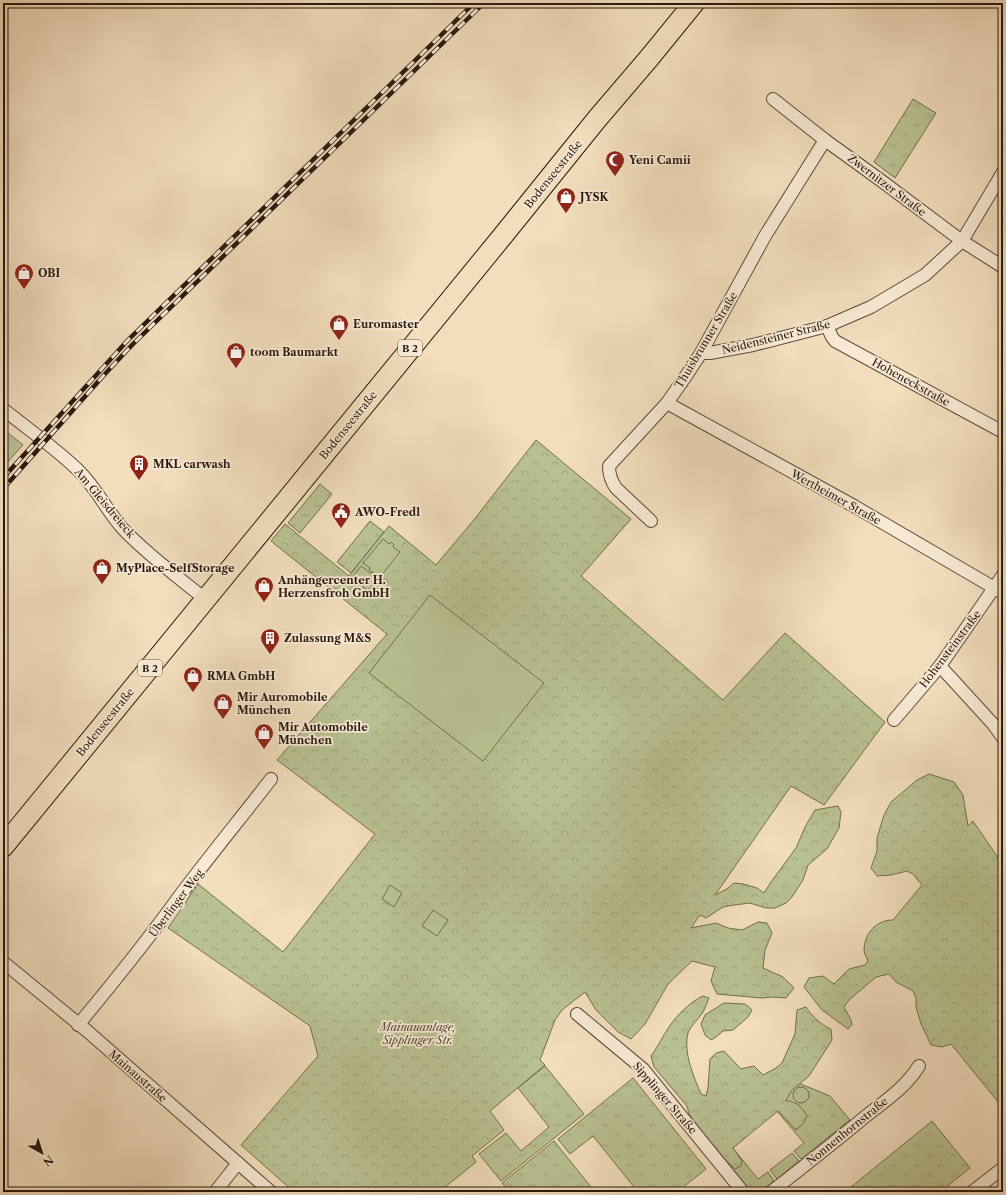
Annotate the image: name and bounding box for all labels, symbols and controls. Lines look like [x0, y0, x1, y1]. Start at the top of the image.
street label: Bodenseestraße [521, 137, 585, 211]
mosque icon: Yeni Camii [604, 149, 626, 177]
street label: Zwernitzer Straße [845, 151, 929, 219]
place label: Yeni Camii [628, 153, 691, 167]
shop icon: JYSK [555, 186, 577, 214]
place label: JYSK [578, 190, 609, 204]
shop icon: OBI [13, 262, 35, 290]
place label: OBI [38, 266, 60, 280]
street label: Thuisbrunner Straße [672, 289, 740, 391]
shop icon: Euromaster [328, 313, 350, 341]
place label: Euromaster [353, 317, 420, 331]
street label: Neidensteiner Straße [720, 317, 832, 357]
road number: B 2 [398, 340, 422, 356]
shop icon: toom Baumarkt [225, 341, 247, 369]
place label: toom Baumarkt [250, 345, 339, 359]
street label: Hoheneckstraße [870, 355, 952, 409]
street label: Bodenseestraße [316, 388, 380, 462]
building icon: MKL carwash [128, 453, 150, 481]
place label: MKL carwash [153, 457, 231, 471]
street label: Am Gleisdreieck [71, 465, 139, 541]
street label: Wertheimer Straße [788, 466, 883, 528]
public building icon: AWO-Fredl [330, 501, 352, 529]
place label: AWO-Fredl [354, 505, 420, 519]
shop icon: MyPlace-SelfStorage [91, 557, 113, 585]
place label: MyPlace-SelfStorage [116, 561, 235, 575]
place label: Anhängercenter H. Herzensfroh GmbH [277, 573, 390, 600]
shop icon: Anhängercenter H. Herzensfroh GmbH [253, 575, 275, 603]
street label: Hohensteinstraße [916, 607, 984, 691]
building icon: Zulassung M&S [259, 627, 281, 655]
place label: Zulassung M&S [284, 631, 371, 645]
road number: B 2 [138, 660, 162, 676]
shop icon: RMA GmbH [182, 665, 204, 693]
place label: RMA GmbH [207, 669, 275, 683]
street label: Bodenseestraße [73, 685, 137, 759]
place label: Mir Auromobile München [237, 690, 328, 717]
shop icon: Mir Auromobile München [212, 692, 234, 720]
place label: Mir Automobile München [278, 720, 368, 747]
shop icon: Mir Automobile München [253, 722, 275, 750]
street label: Überlinger Weg [145, 866, 206, 940]
park label: Mainauanlage, Sipplinger Str. [378, 1020, 456, 1047]
street label: Mainaustraße [106, 1047, 170, 1105]
street label: Sipplinger Straße [630, 1059, 700, 1137]
street label: Nonnenhornstraße [804, 1094, 890, 1168]
north arrow [22, 1133, 62, 1173]
text: N [40, 1152, 56, 1169]

